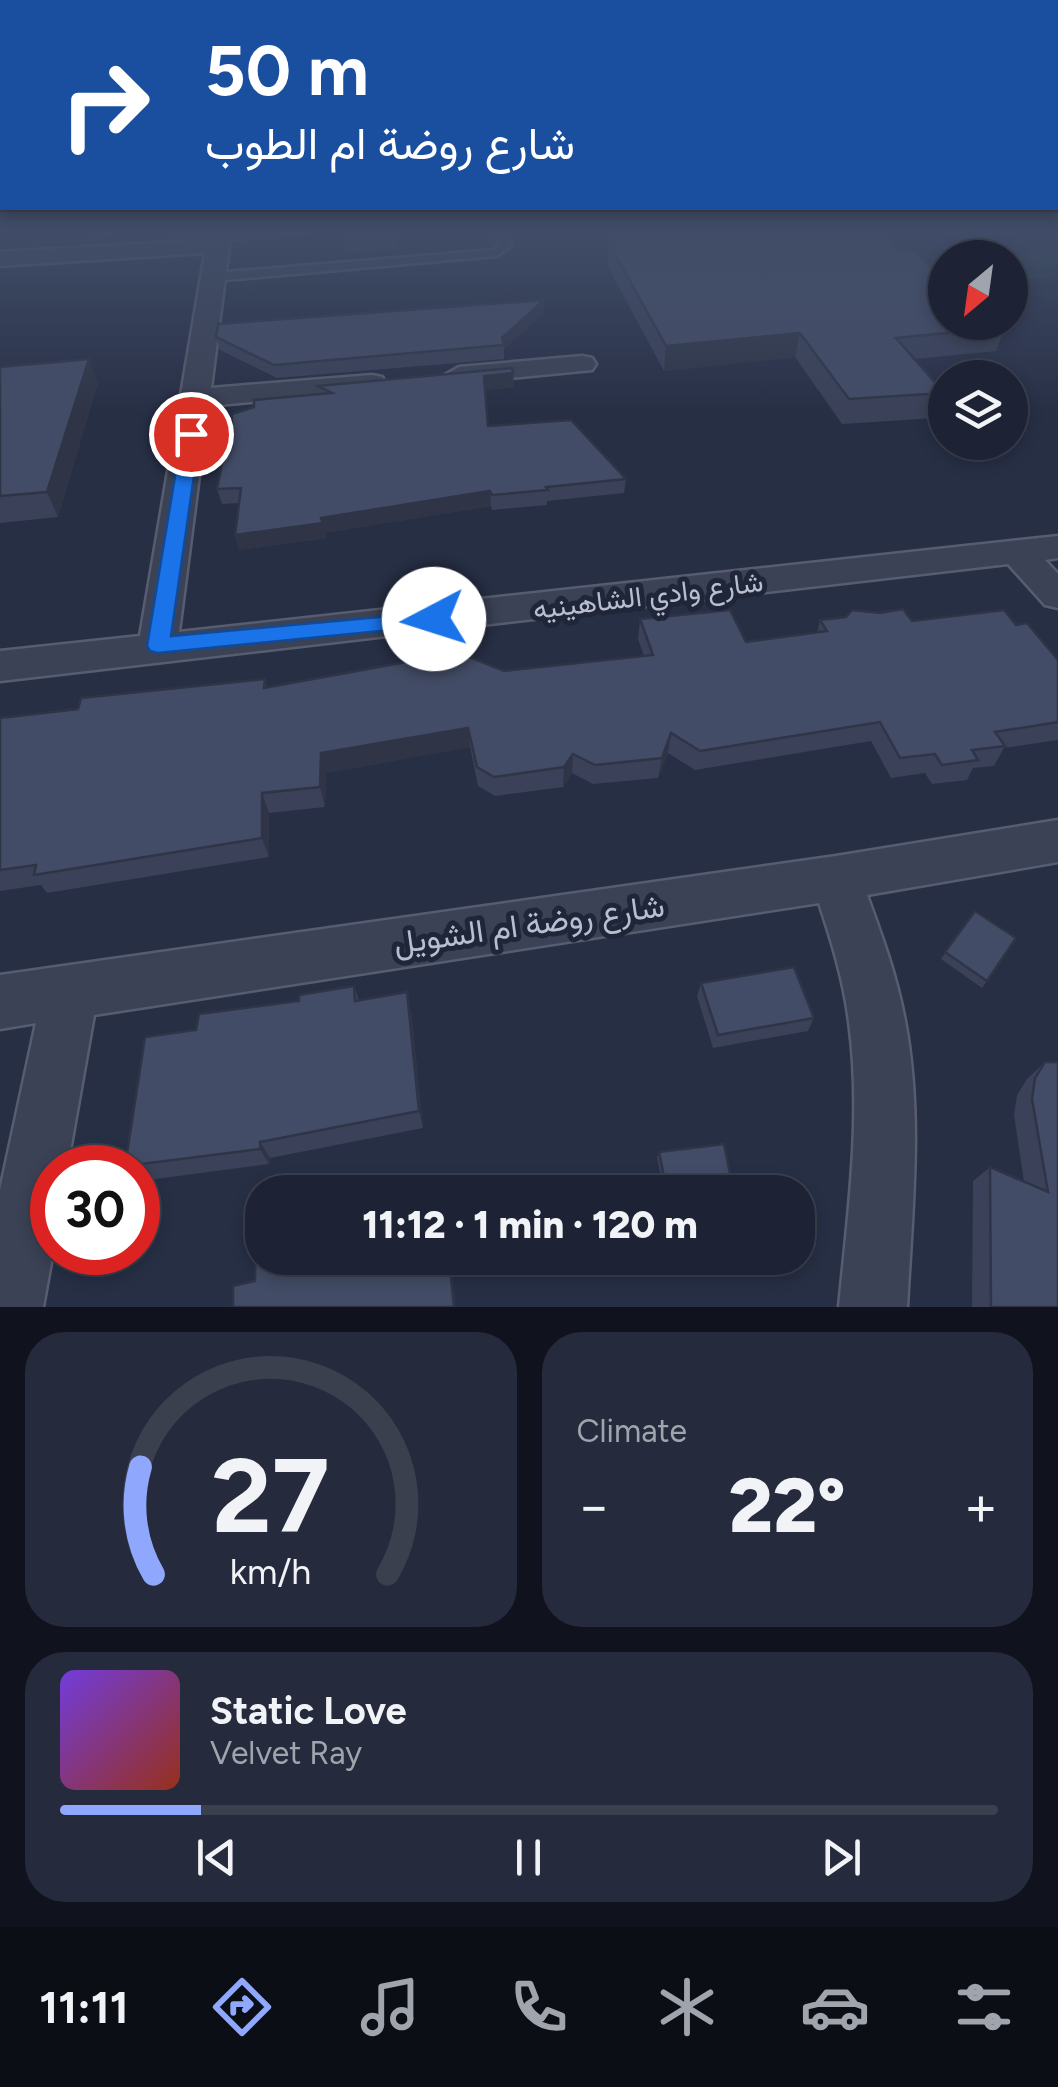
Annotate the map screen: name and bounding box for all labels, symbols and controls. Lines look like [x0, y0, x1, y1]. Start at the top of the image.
text: 50 m [205, 28, 369, 113]
icon: right [40, 40, 170, 170]
text: شارع روضة ام الطوب [205, 116, 575, 170]
north arrow [928, 240, 1028, 340]
map controls [928, 240, 1028, 460]
button: layers [928, 360, 1028, 460]
pin [149, 392, 234, 477]
icon: arrive [164, 407, 219, 462]
street label: شارع وادي الشاهينيه [531, 564, 766, 632]
position arrow [382, 567, 486, 671]
street label: شارع روضة ام الشويل [391, 886, 667, 965]
speed limit sign: 30 [30, 1145, 160, 1275]
text: 11:12 · 1 min · 120 m [362, 1202, 698, 1248]
text: Climate [577, 1412, 687, 1450]
text: 27 [212, 1433, 330, 1558]
text: 22° [729, 1461, 846, 1551]
text: − [577, 1473, 611, 1539]
text: + [964, 1473, 998, 1539]
text: km/h [230, 1550, 312, 1593]
text: Static Love [210, 1688, 407, 1734]
text: Velvet Ray [210, 1734, 362, 1772]
icon: previous [189, 1830, 244, 1885]
icon: pause [501, 1830, 556, 1885]
icon: next [814, 1830, 869, 1885]
icon: directions [207, 1972, 277, 2042]
icon: music [355, 1972, 425, 2042]
icon: phone [504, 1972, 574, 2042]
icon: climate [652, 1972, 722, 2042]
icon: car [800, 1972, 870, 2042]
icon: filters [949, 1972, 1019, 2042]
text: 11:11 [39, 1980, 129, 2034]

